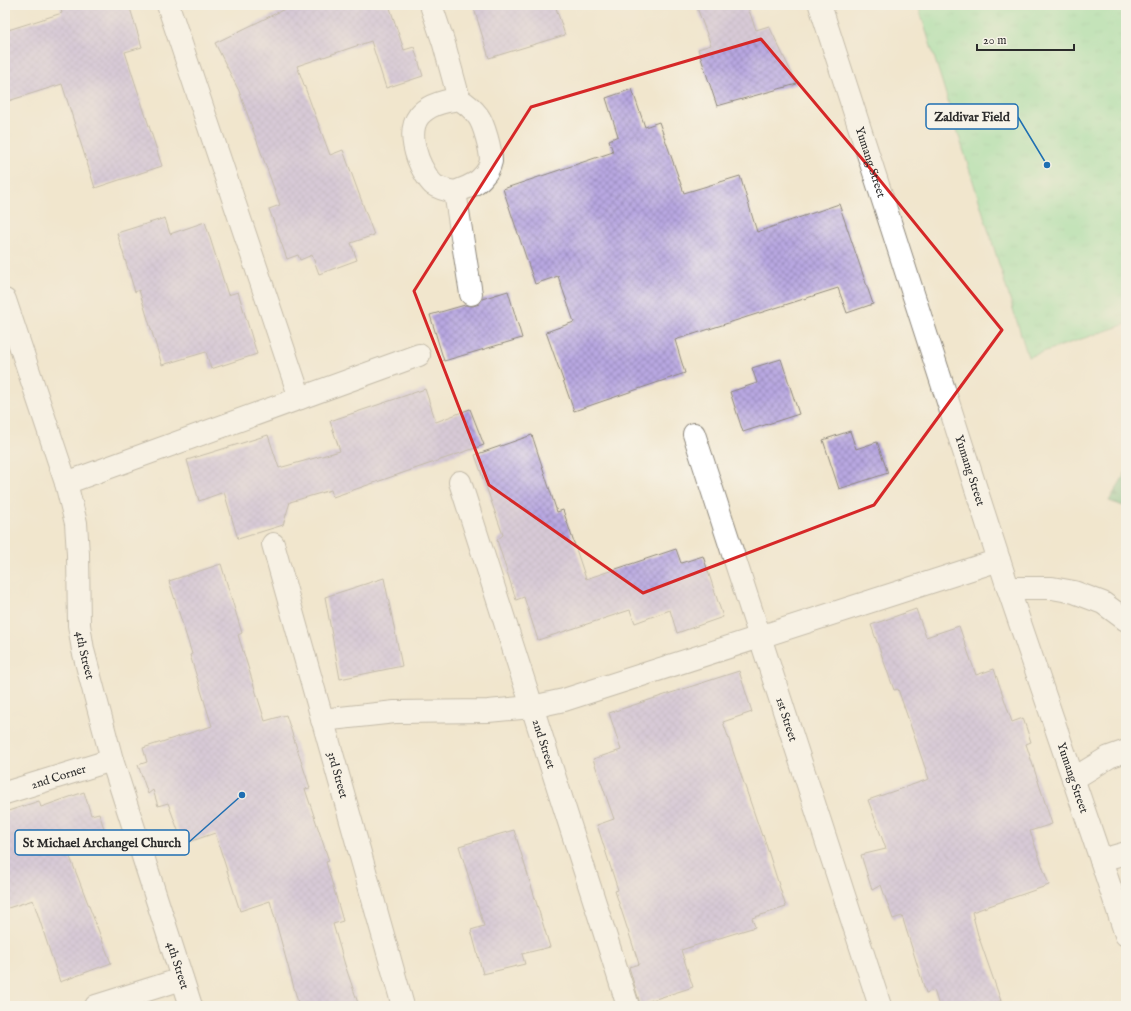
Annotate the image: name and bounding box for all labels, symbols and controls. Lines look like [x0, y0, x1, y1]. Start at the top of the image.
scale bar [977, 26, 1074, 52]
text: 20 m [983, 33, 1006, 48]
callout: Zaldivar Field [926, 104, 1018, 129]
text: Zaldivar Field [934, 109, 1011, 126]
street label: Yumang Street [852, 125, 889, 199]
street label: Yumang Street [952, 433, 989, 508]
street label: 4th Street [73, 630, 98, 681]
street label: 1st Street [773, 695, 801, 743]
street label: 2nd Street [529, 717, 559, 770]
street label: Yumang Street [1054, 740, 1092, 815]
street label: 3rd Street [324, 750, 352, 800]
street label: 2nd Corner [29, 761, 88, 792]
callout: St Michael Archangel Church [15, 830, 189, 855]
text: St Michael Archangel Church [23, 835, 182, 852]
street label: 4th Street [163, 940, 193, 991]

